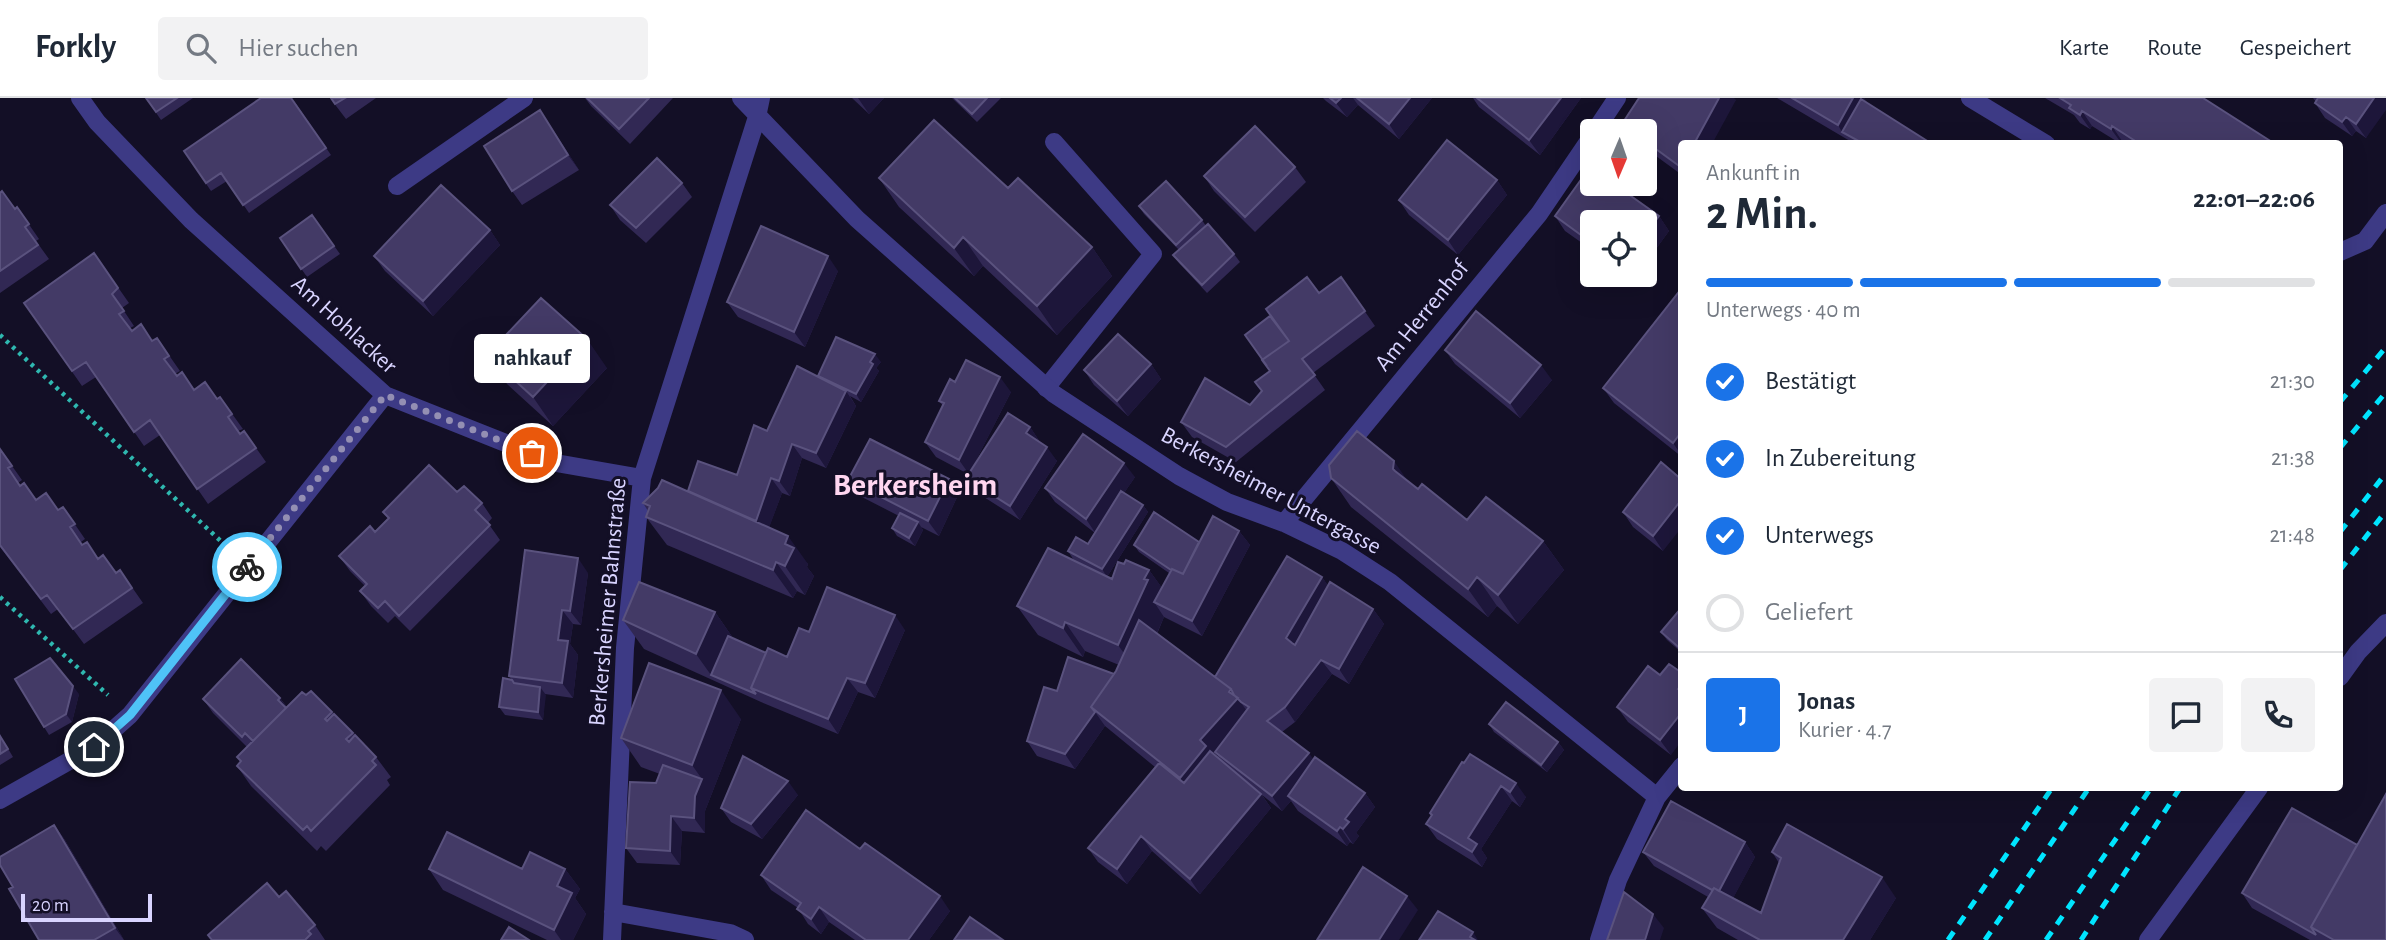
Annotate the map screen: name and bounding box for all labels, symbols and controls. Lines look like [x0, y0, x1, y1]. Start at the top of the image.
search box [158, 17, 648, 80]
icon: search [182, 29, 220, 67]
text: Forkly [35, 31, 116, 64]
text: Hier suchen [238, 35, 359, 61]
text: Karte [2059, 36, 2109, 60]
text: Route [2147, 36, 2202, 60]
text: Gespeichert [2240, 36, 2351, 60]
north arrow [1580, 119, 1657, 196]
map controls [1580, 119, 1657, 287]
text: Ankunft in [1706, 162, 1800, 185]
text: 22:01–22:06 [2193, 186, 2315, 212]
text: 2 Min. [1706, 191, 1818, 237]
button: locate [1580, 210, 1657, 287]
street label: Am Herrenhof [1371, 255, 1475, 376]
street label: Am Hohlacker [287, 272, 401, 378]
text: Unterwegs · 40 m [1706, 299, 1861, 322]
callout: nahkauf [474, 334, 590, 383]
text: nahkauf [494, 347, 570, 370]
icon: check [1706, 363, 1744, 401]
text: Bestätigt [1765, 368, 1856, 394]
text: 21:30 [2270, 370, 2315, 393]
pin [502, 423, 562, 483]
street label: Berkersheimer Untergasse [1157, 423, 1385, 559]
icon: bag [513, 434, 551, 472]
icon: check [1706, 440, 1744, 478]
text: In Zubereitung [1765, 445, 1915, 471]
text: 21:38 [2271, 447, 2315, 470]
district label: Berkersheim [833, 469, 997, 501]
street label: Berkersheimer Bahnstraße [585, 477, 631, 727]
icon: check [1706, 517, 1744, 555]
text: Unterwegs [1765, 522, 1874, 548]
text: 21:48 [2269, 524, 2315, 547]
courier [212, 532, 282, 602]
icon: bike [228, 548, 266, 586]
text: Geliefert [1765, 599, 1853, 625]
button: chat [2149, 678, 2223, 752]
button: phone [2241, 678, 2315, 752]
text: Jonas [1798, 688, 1855, 714]
text: J [1739, 702, 1747, 728]
pin [64, 717, 124, 777]
text: Kurier · 4.7 [1798, 719, 1892, 742]
icon: home [75, 728, 113, 766]
scale bar [21, 891, 152, 923]
text: 20 m [32, 896, 69, 915]

